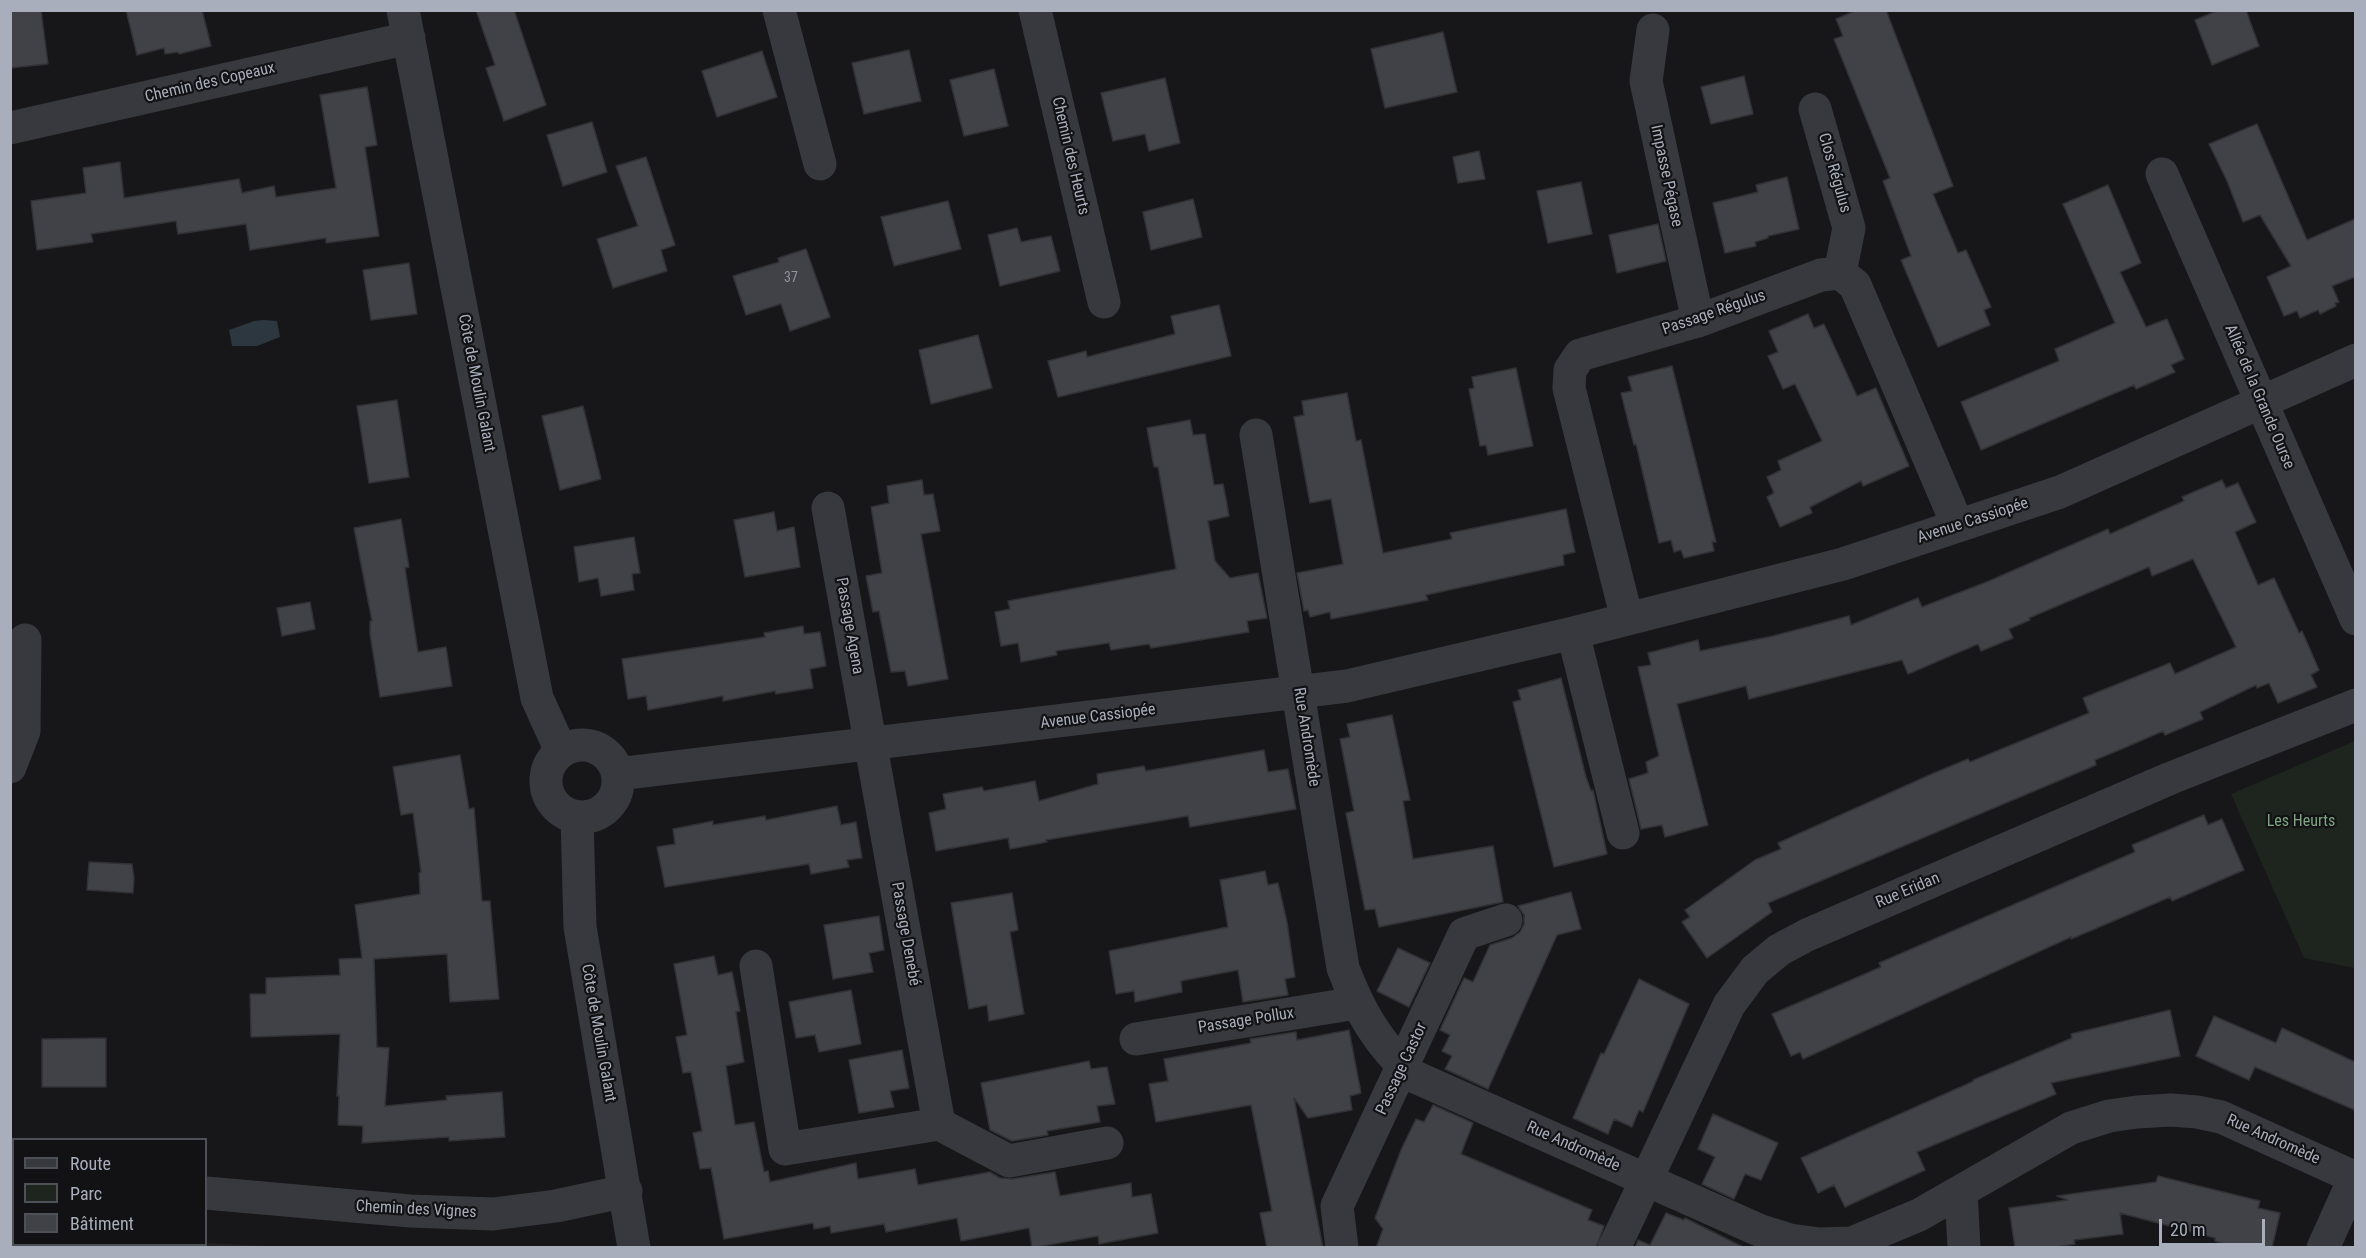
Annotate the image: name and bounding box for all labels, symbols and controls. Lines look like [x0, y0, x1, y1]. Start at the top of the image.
street label: Chemin des Copeaux [143, 59, 277, 107]
street label: Chemin des Heurts [1047, 95, 1093, 217]
street label: Impasse Pégase [1646, 123, 1686, 229]
street label: Clos Régulus [1813, 131, 1855, 215]
house number: 37 [784, 270, 798, 286]
street label: Passage Régulus [1660, 286, 1768, 340]
street label: Côte de Moulin Galant [453, 313, 499, 453]
street label: Allée de la Grande Ourse [2220, 322, 2298, 472]
street label: Avenue Cassiopée [1915, 494, 2031, 548]
street label: Passage Agena [831, 576, 867, 676]
street label: Rue Andromède [1289, 686, 1323, 788]
street label: Avenue Cassiopée [1039, 700, 1157, 734]
park label: Les Heurts [2267, 812, 2335, 832]
street label: Rue Eridan [1873, 869, 1943, 913]
street label: Passage Denebé [886, 881, 924, 987]
street label: Côte de Moulin Galant [576, 963, 620, 1103]
street label: Passage Pollux [1197, 1004, 1295, 1038]
street label: Passage Castor [1372, 1020, 1432, 1118]
street label: Rue Andromède [2223, 1111, 2323, 1169]
street label: Rue Andromède [1523, 1118, 1623, 1176]
legend [12, 1138, 207, 1246]
text: Route [70, 1153, 111, 1174]
text: Parc [70, 1183, 102, 1204]
street label: Chemin des Vignes [355, 1197, 477, 1223]
scale bar [2162, 1207, 2268, 1245]
text: Bâtiment [70, 1213, 134, 1234]
text: 20 m [2170, 1219, 2205, 1240]

